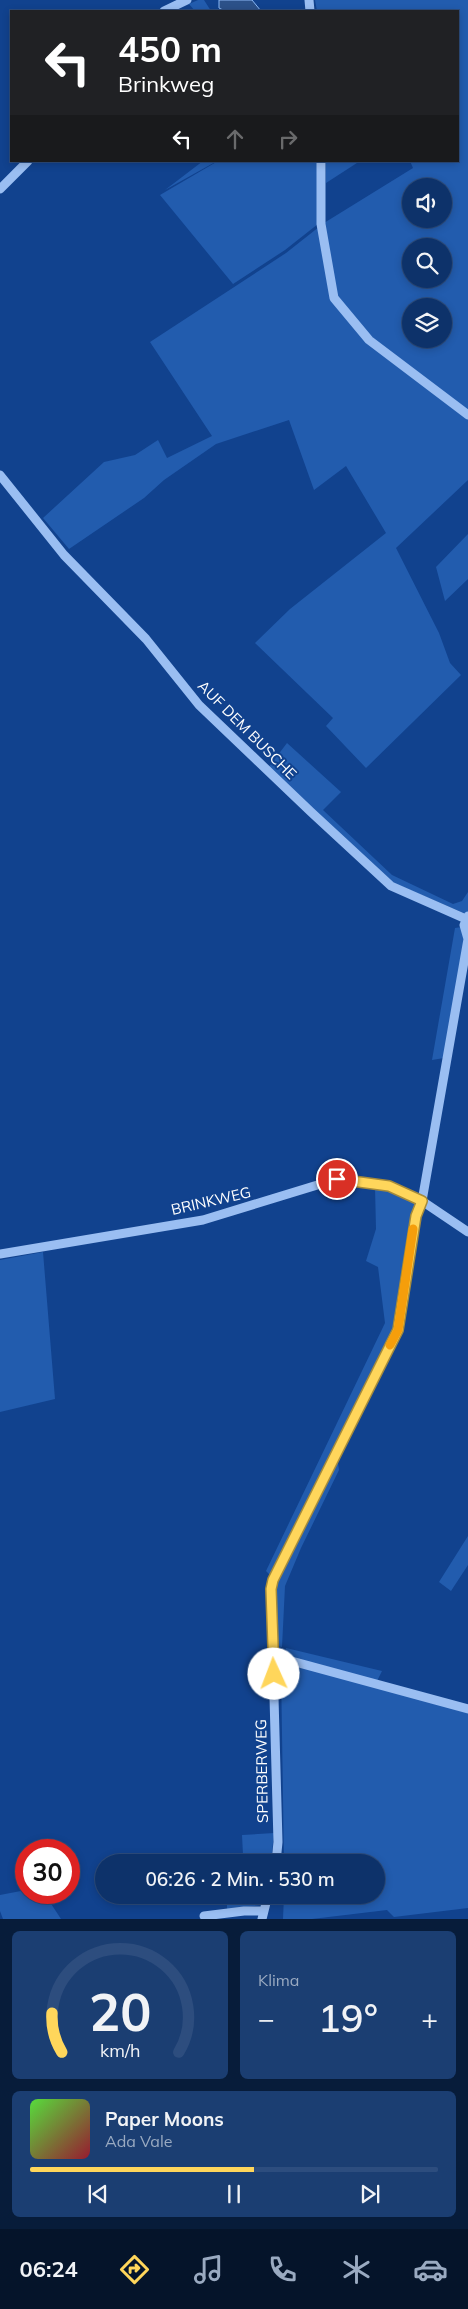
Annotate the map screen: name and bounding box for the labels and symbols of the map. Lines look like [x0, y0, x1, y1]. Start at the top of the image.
street label: AUF DEM BUSCHE [194, 676, 301, 783]
pin [316, 1158, 358, 1200]
street label: BRINKWEG [169, 1182, 253, 1219]
position arrow [247, 1647, 299, 1699]
street label: SPERBERWEG [251, 1719, 272, 1823]
speed limit sign: 30 [15, 1839, 80, 1904]

